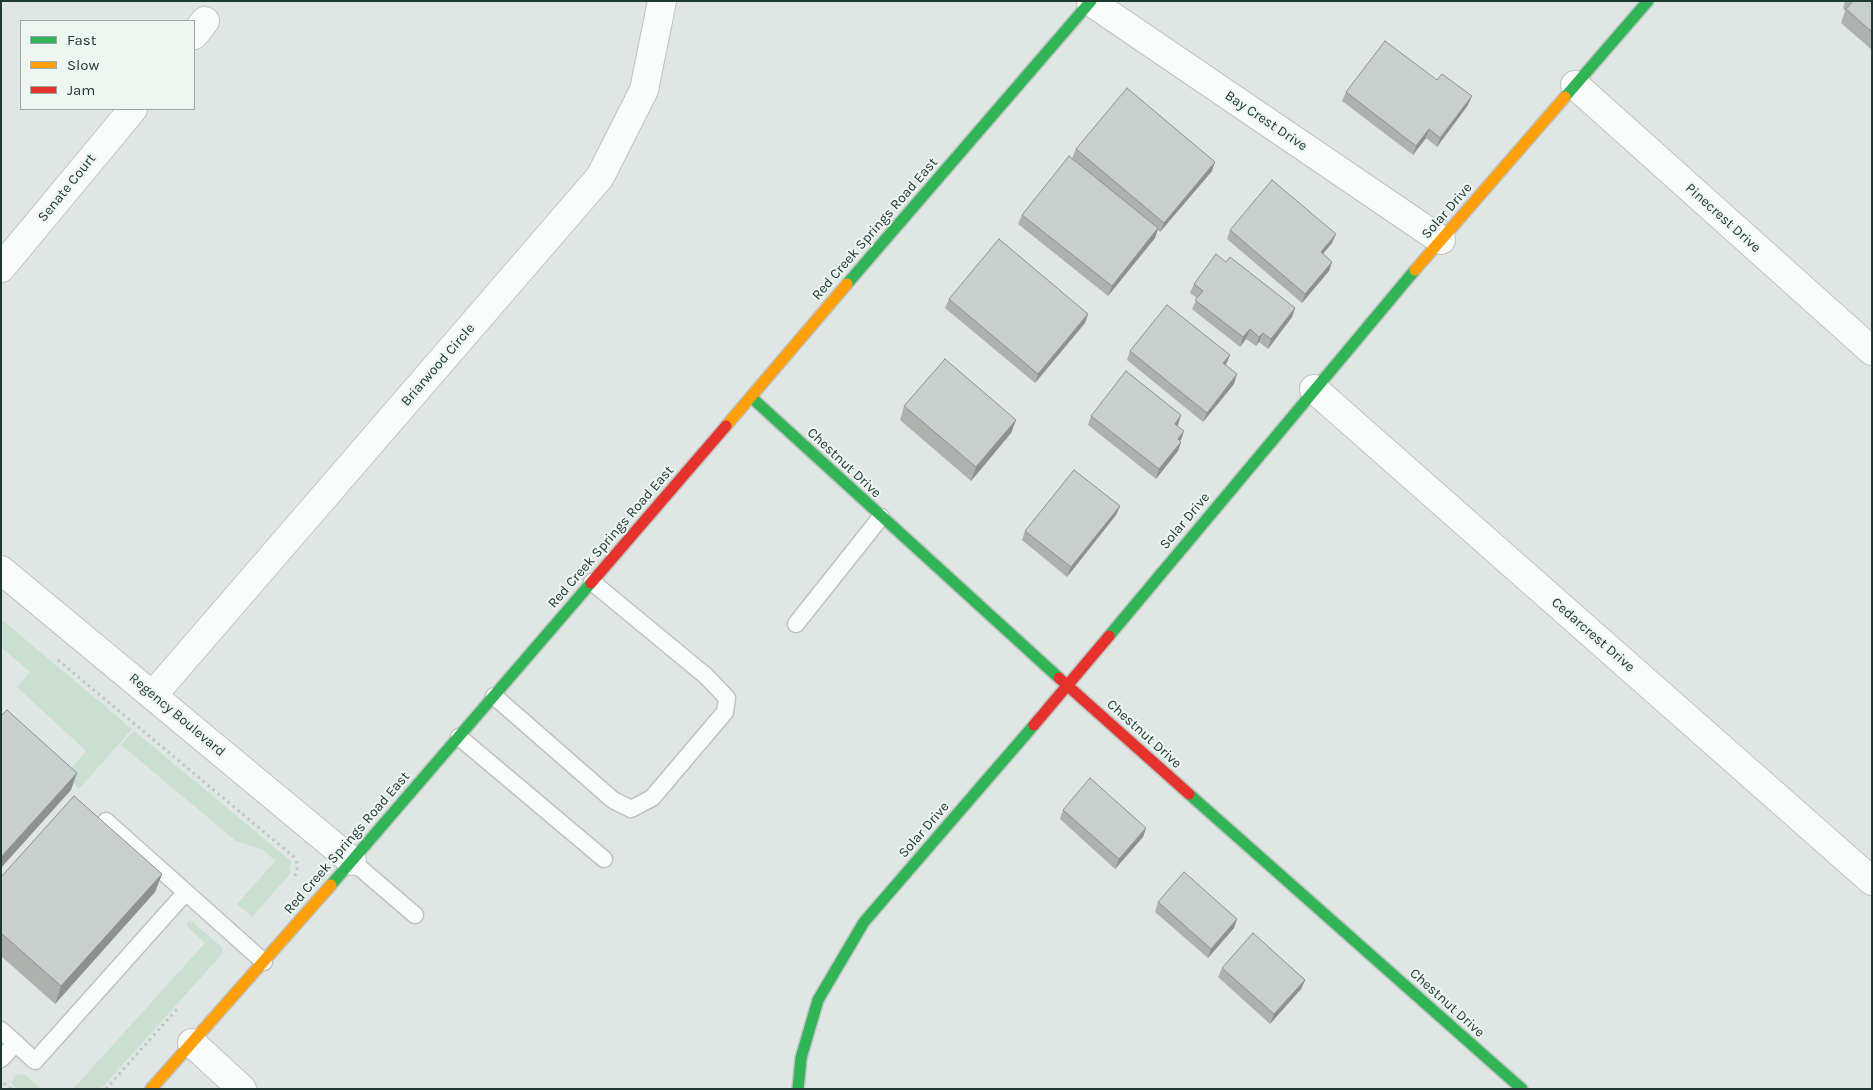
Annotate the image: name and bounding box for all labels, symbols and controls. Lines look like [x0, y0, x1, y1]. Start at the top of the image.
legend [20, 20, 195, 110]
text: Fast [67, 31, 96, 49]
text: Slow [67, 56, 99, 74]
text: Jam [67, 81, 95, 99]
street label: Bay Crest Drive [1222, 87, 1310, 155]
street label: Senate Court [34, 151, 100, 225]
street label: Red Creek Springs Road East [809, 154, 941, 304]
street label: Solar Drive [1418, 180, 1476, 242]
street label: Pinecrest Drive [1682, 180, 1764, 256]
street label: Briarwood Circle [398, 320, 478, 410]
street label: Chestnut Drive [804, 424, 884, 502]
street label: Red Creek Springs Road East [545, 462, 677, 612]
street label: Solar Drive [1156, 489, 1214, 553]
street label: Cedarcrest Drive [1548, 594, 1638, 676]
street label: Regency Boulevard [125, 670, 229, 760]
street label: Chestnut Drive [1103, 696, 1185, 772]
street label: Red Creek Springs Road East [281, 768, 413, 918]
street label: Solar Drive [895, 799, 953, 861]
street label: Chestnut Drive [1406, 965, 1488, 1041]

